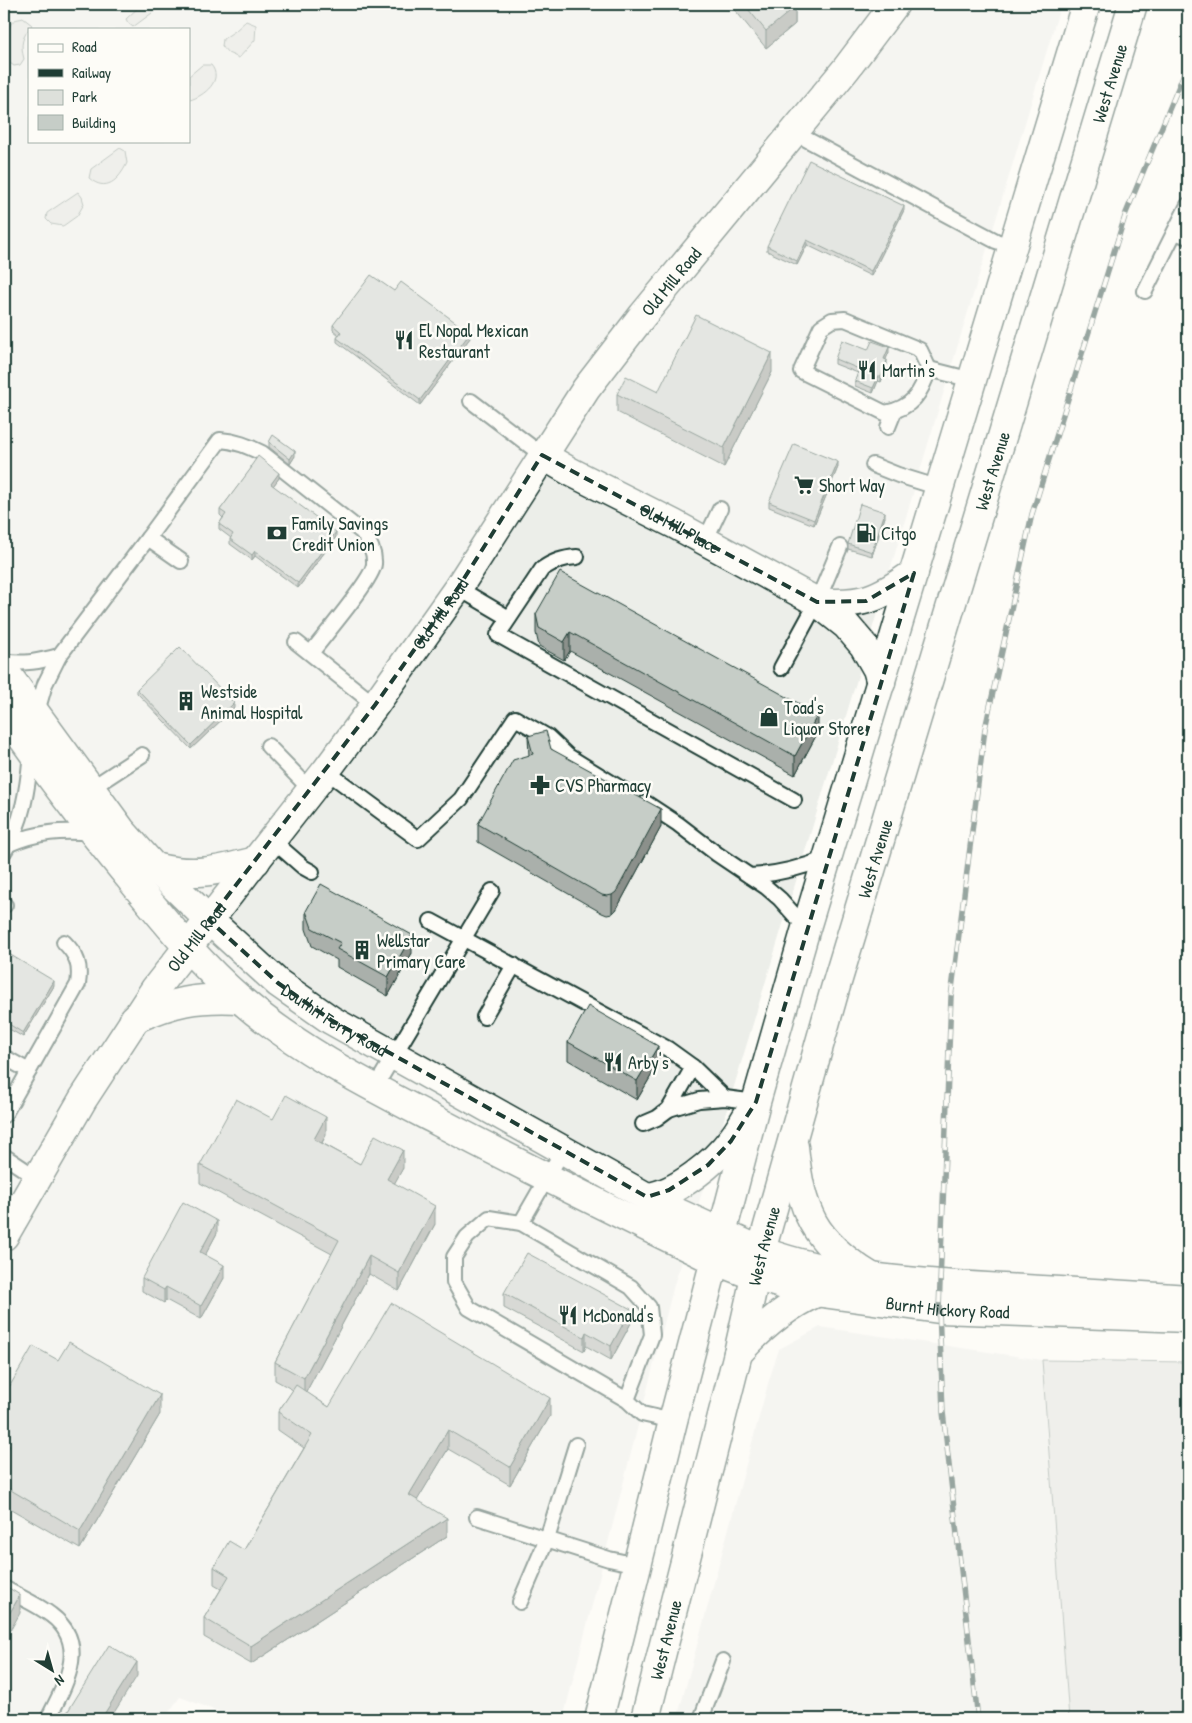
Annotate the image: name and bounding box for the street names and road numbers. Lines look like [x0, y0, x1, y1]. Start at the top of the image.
street label: West Avenue [1085, 41, 1133, 125]
street label: Old Mill Road [635, 242, 707, 321]
street label: West Avenue [968, 428, 1016, 513]
street label: Old Mill Place [636, 496, 724, 559]
street label: Old Mill Road [406, 573, 474, 654]
street label: West Avenue [851, 816, 898, 901]
street label: Old Mill Road [161, 897, 231, 977]
street label: Douthit Ferry Road [277, 977, 392, 1062]
street label: West Avenue [741, 1203, 786, 1288]
street label: Burnt Hickory Road [884, 1289, 1010, 1324]
street label: West Avenue [643, 1597, 687, 1682]

